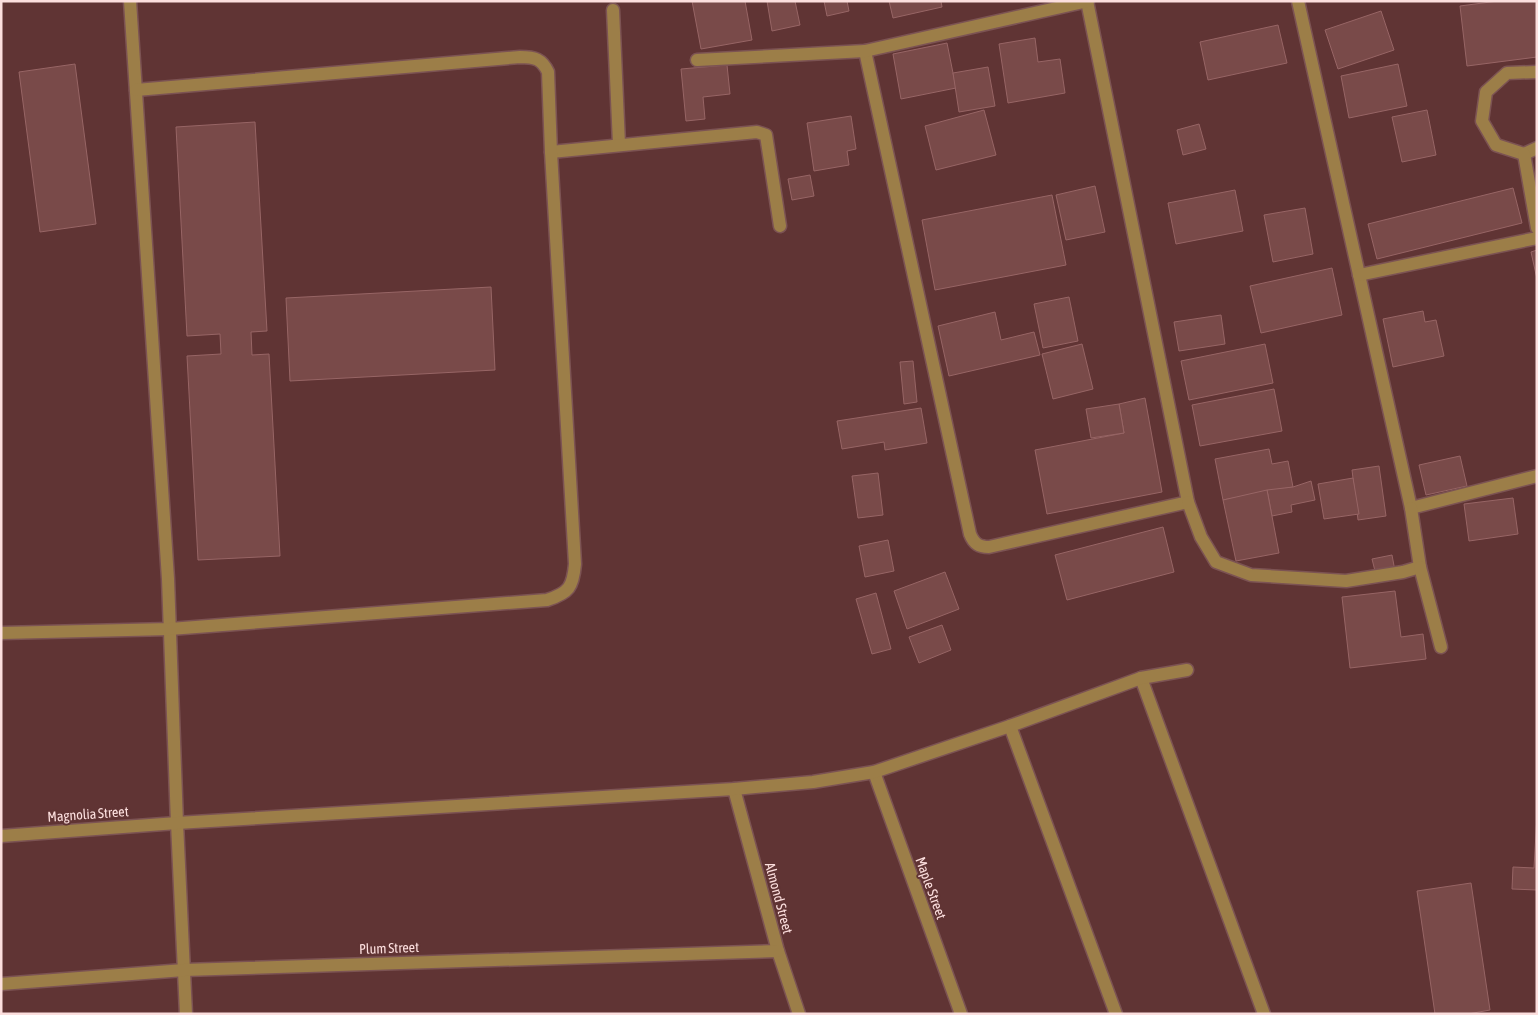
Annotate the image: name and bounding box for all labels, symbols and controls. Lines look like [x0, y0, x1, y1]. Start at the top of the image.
street label: Magnolia Street [47, 803, 129, 825]
street label: Maple Street [912, 855, 950, 921]
street label: Almond Street [762, 861, 796, 935]
street label: Plum Street [359, 939, 419, 957]

